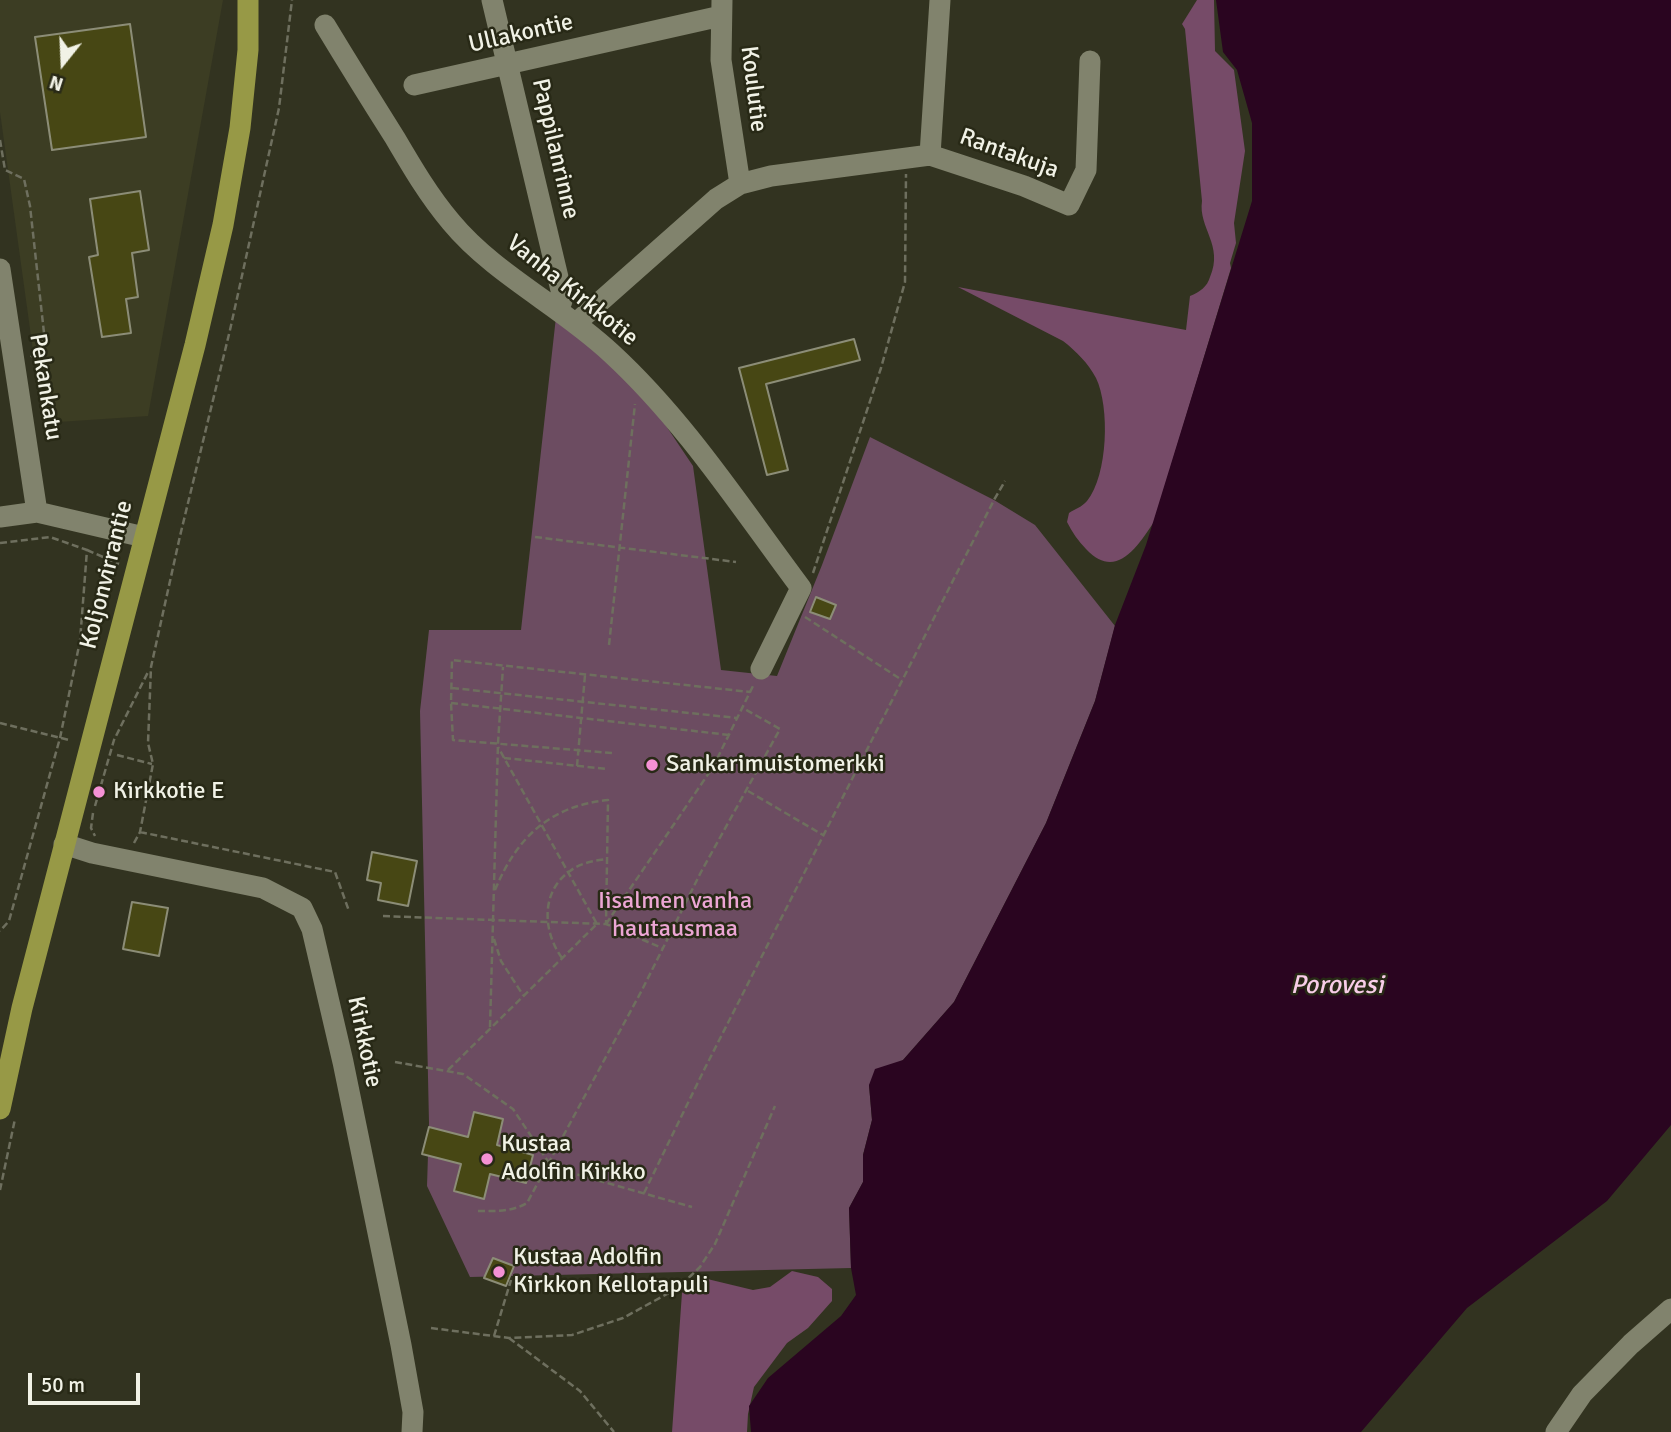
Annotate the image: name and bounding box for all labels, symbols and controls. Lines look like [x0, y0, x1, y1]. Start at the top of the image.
street label: Ullakontie [466, 8, 576, 60]
north arrow [28, 28, 98, 98]
street label: Koulutie [733, 44, 773, 134]
text: N [47, 70, 67, 96]
street label: Pappilanrinne [525, 76, 585, 222]
street label: Rantakuja [955, 123, 1063, 185]
street label: Vanha Kirkkotie [500, 229, 644, 353]
street label: Pekankatu [22, 332, 68, 442]
street label: Koljonvirrantie [75, 498, 139, 652]
place label: Sankarimuistomerkki [666, 751, 885, 779]
marker: Sankarimuistomerkki [644, 757, 660, 773]
place label: Kirkkotie E [113, 778, 224, 806]
marker: Kirkkotie E [91, 784, 107, 800]
park label: Iisalmen vanha hautausmaa [598, 888, 752, 944]
water label: Porovesi [1291, 970, 1383, 1002]
street label: Kirkkotie [340, 994, 388, 1090]
place label: Kustaa Adolfin Kirkko [501, 1131, 646, 1187]
marker: Kustaa Adolfin Kirkko [479, 1151, 495, 1167]
place label: Kustaa Adolfin Kirkkon Kellotapuli [513, 1244, 709, 1300]
marker: Kustaa Adolfin Kirkkon Kellotapuli [491, 1264, 507, 1280]
scale bar [32, 1358, 144, 1402]
text: 50 m [41, 1372, 85, 1398]

